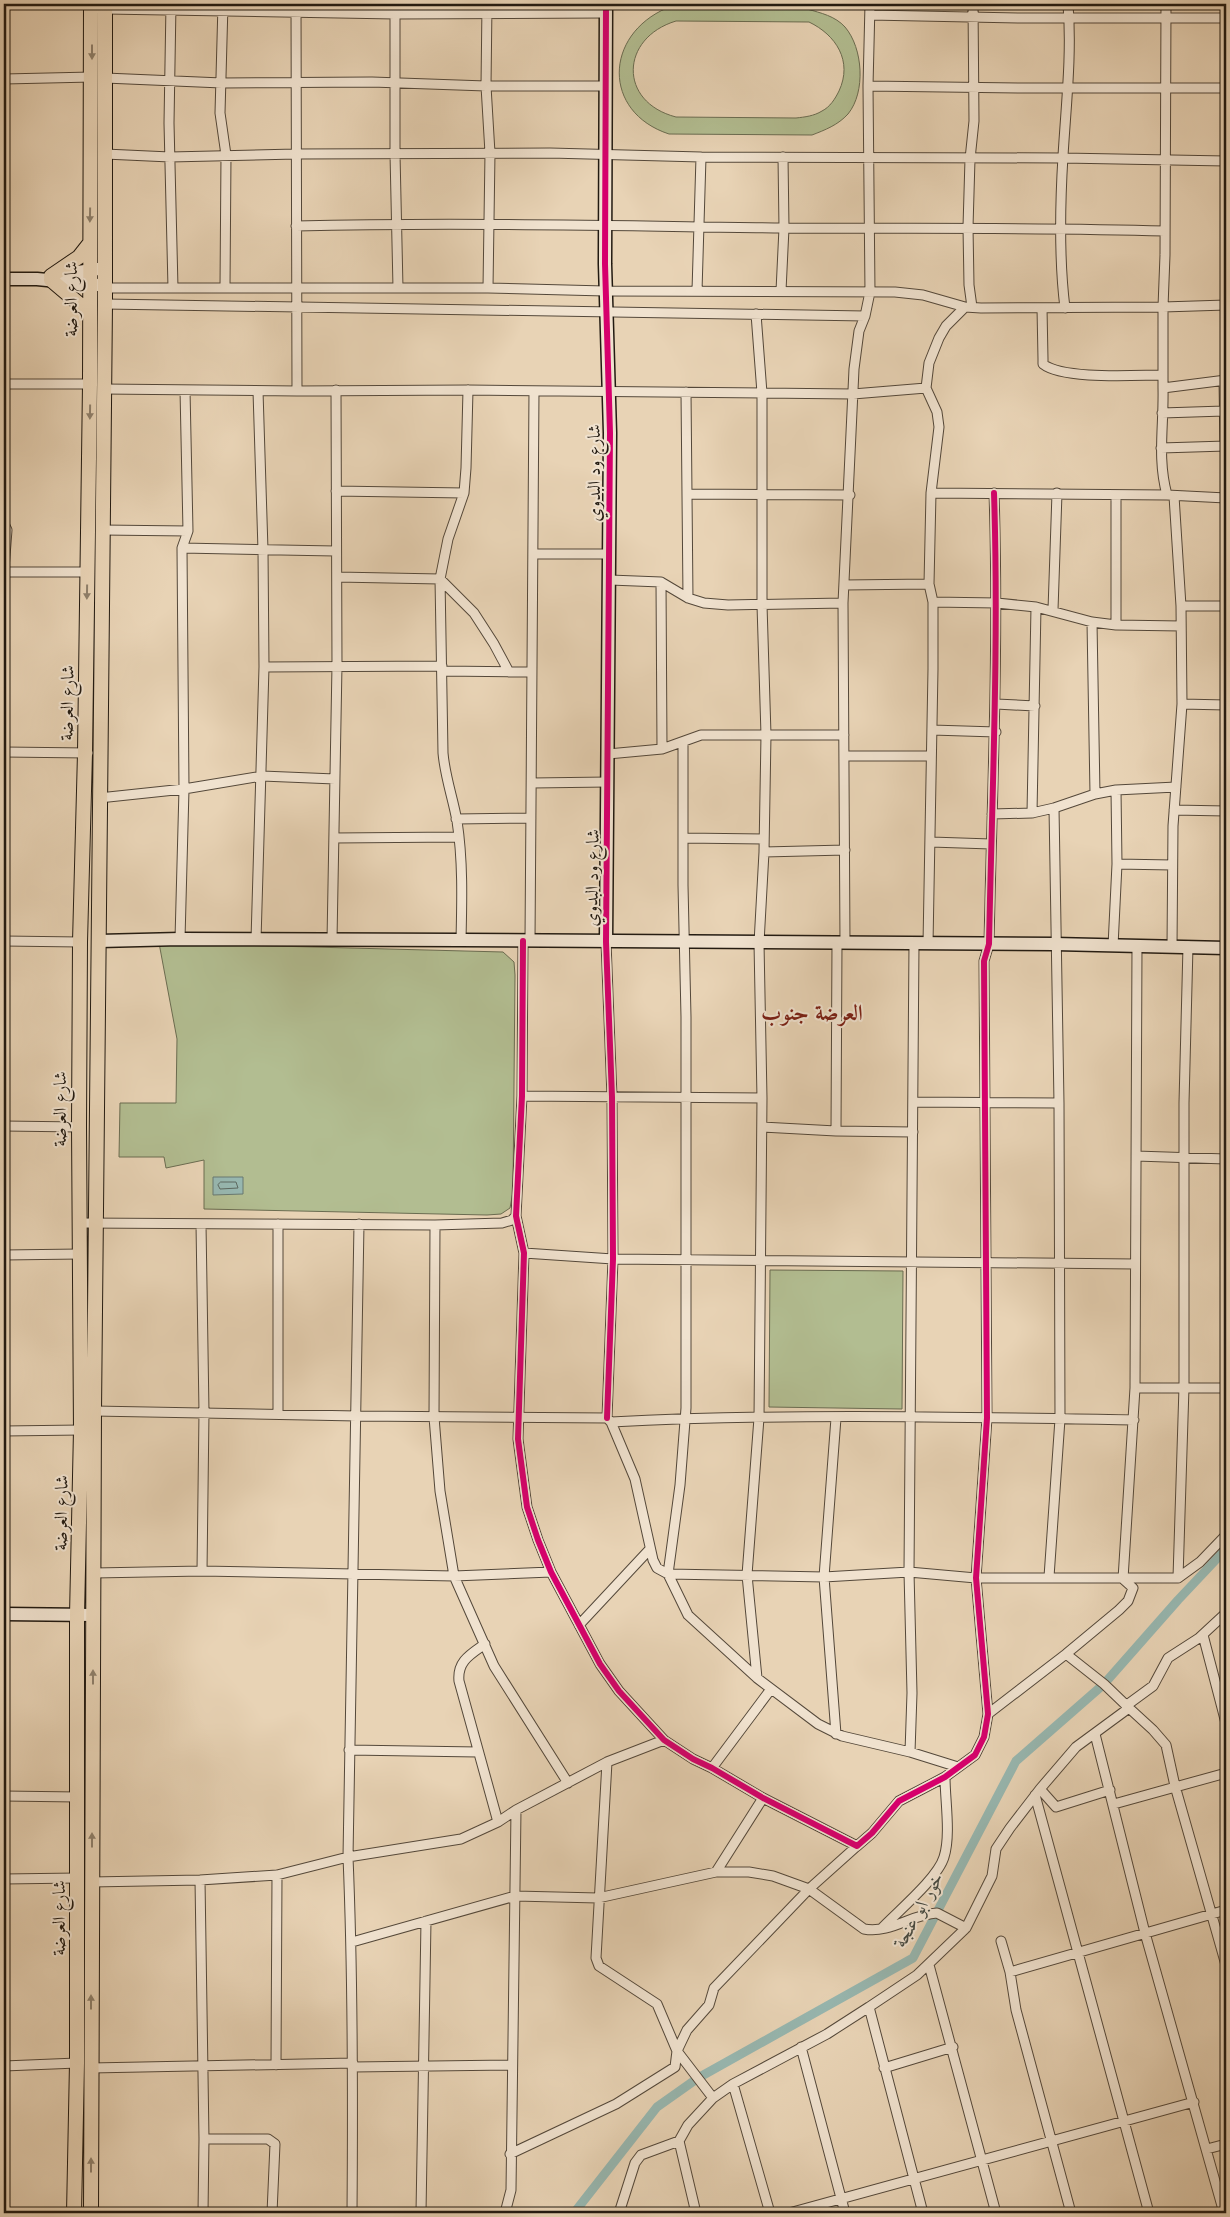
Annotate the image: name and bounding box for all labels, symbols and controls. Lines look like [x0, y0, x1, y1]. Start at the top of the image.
one-way arrow [88, 45, 96, 61]
one-way arrow [86, 207, 94, 223]
street label: شارع العرضة [63, 261, 86, 337]
one-way arrow [86, 405, 94, 421]
street label: شارع ود البدوي [586, 424, 609, 522]
one-way arrow [83, 585, 91, 601]
street label: شارع العرضة [58, 665, 83, 741]
street label: شارع ود البدوي [583, 829, 608, 927]
district label: العرضة جنوب [761, 1003, 863, 1027]
street label: شارع العرضة [52, 1071, 75, 1147]
street label: شارع العرضة [52, 1475, 77, 1551]
one-way arrow [89, 1669, 97, 1685]
one-way arrow [88, 1831, 96, 1847]
water label: خور ابو عنجة [891, 1870, 949, 1953]
street label: شارع العرضة [51, 1880, 74, 1956]
one-way arrow [87, 1994, 95, 2010]
one-way arrow [87, 2156, 95, 2172]

